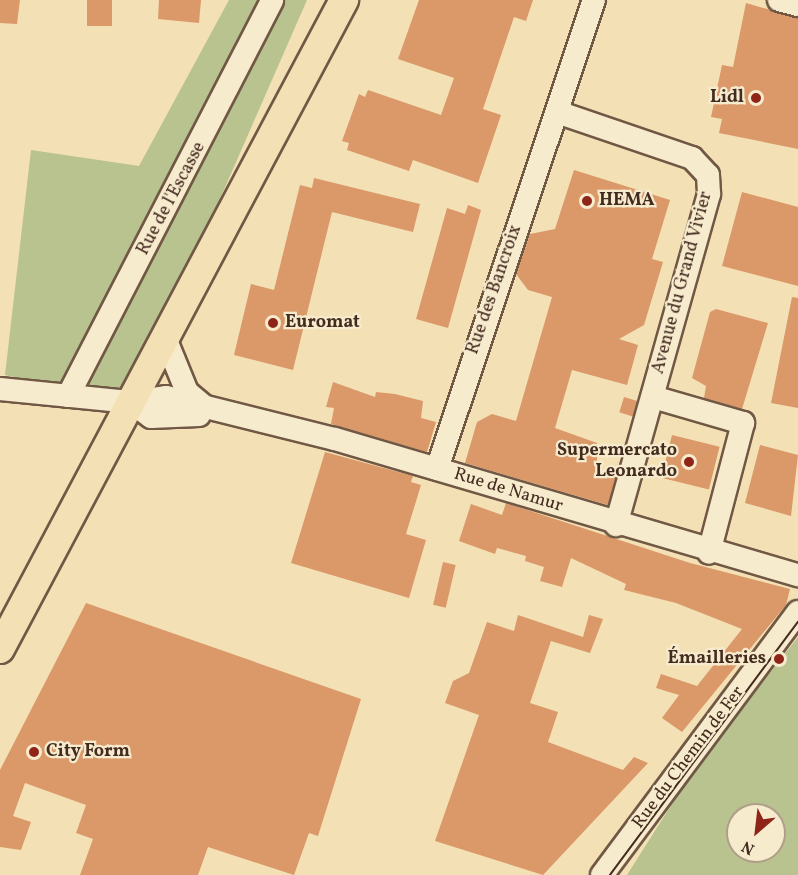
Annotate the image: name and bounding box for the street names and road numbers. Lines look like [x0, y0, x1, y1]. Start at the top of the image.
street label: Rue de l'Escasse [133, 139, 211, 259]
street label: Avenue du Grand Vivier [648, 189, 718, 377]
street label: Rue des Bancroix [463, 222, 527, 358]
street label: Rue de Namur [451, 464, 565, 518]
street label: Rue du Chemin de Fer [628, 683, 750, 833]

